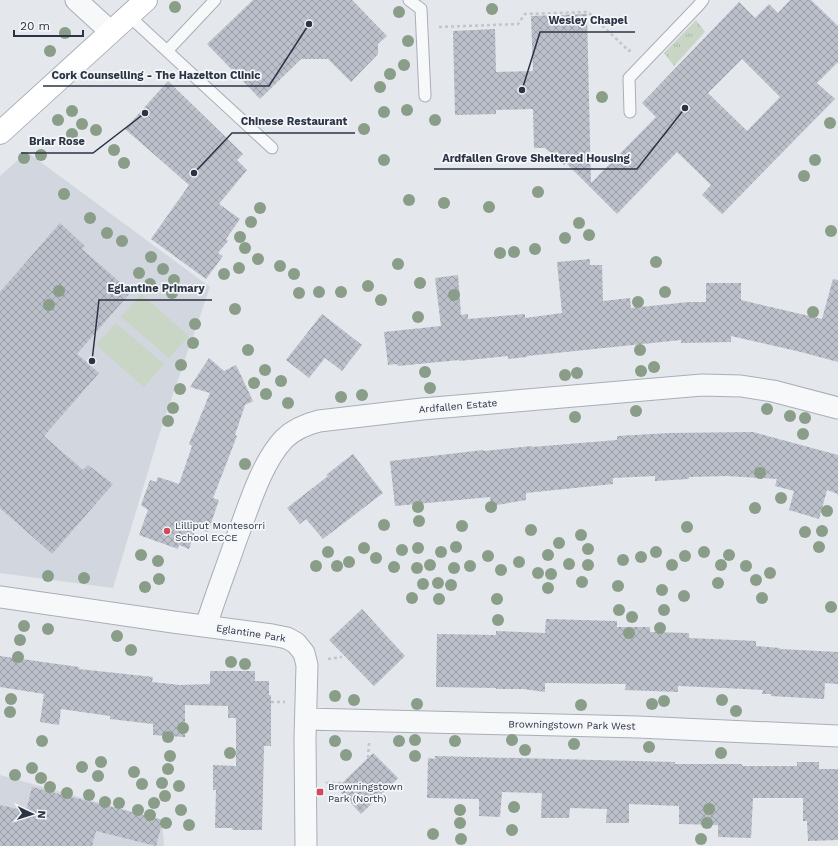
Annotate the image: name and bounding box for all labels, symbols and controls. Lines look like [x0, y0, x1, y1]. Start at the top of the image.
callout: Wesley Chapel [540, 9, 635, 32]
scale bar [14, 12, 83, 38]
text: Wesley Chapel [548, 14, 628, 27]
text: 20 m [20, 19, 50, 33]
callout: Cork Counselling - The Hazelton Clinic [43, 63, 269, 86]
text: Cork Counselling - The Hazelton Clinic [51, 69, 261, 82]
callout: Chinese Restaurant [232, 110, 355, 133]
text: Chinese Restaurant [241, 115, 347, 128]
callout: Briar Rose [21, 130, 93, 153]
text: Briar Rose [29, 135, 85, 148]
callout: Ardfallen Grove Sheltered Housing [434, 146, 637, 169]
text: Ardfallen Grove Sheltered Housing [442, 152, 631, 165]
callout: Eglantine Primary [99, 277, 212, 300]
text: Eglantine Primary [107, 282, 205, 295]
street label: Ardfallen Estate [418, 397, 498, 415]
place label: Lilliput Montesorri School ECCE [175, 520, 265, 543]
marker: Lilliput Montesorri School ECCE [162, 526, 172, 536]
street label: Eglantine Park [215, 622, 287, 644]
street label: Browningstown Park West [508, 718, 637, 732]
place label: Browningstown Park (North) [328, 781, 403, 804]
marker: Browningstown Park (North) [315, 787, 325, 797]
north arrow [12, 794, 52, 834]
text: N [35, 810, 48, 819]

